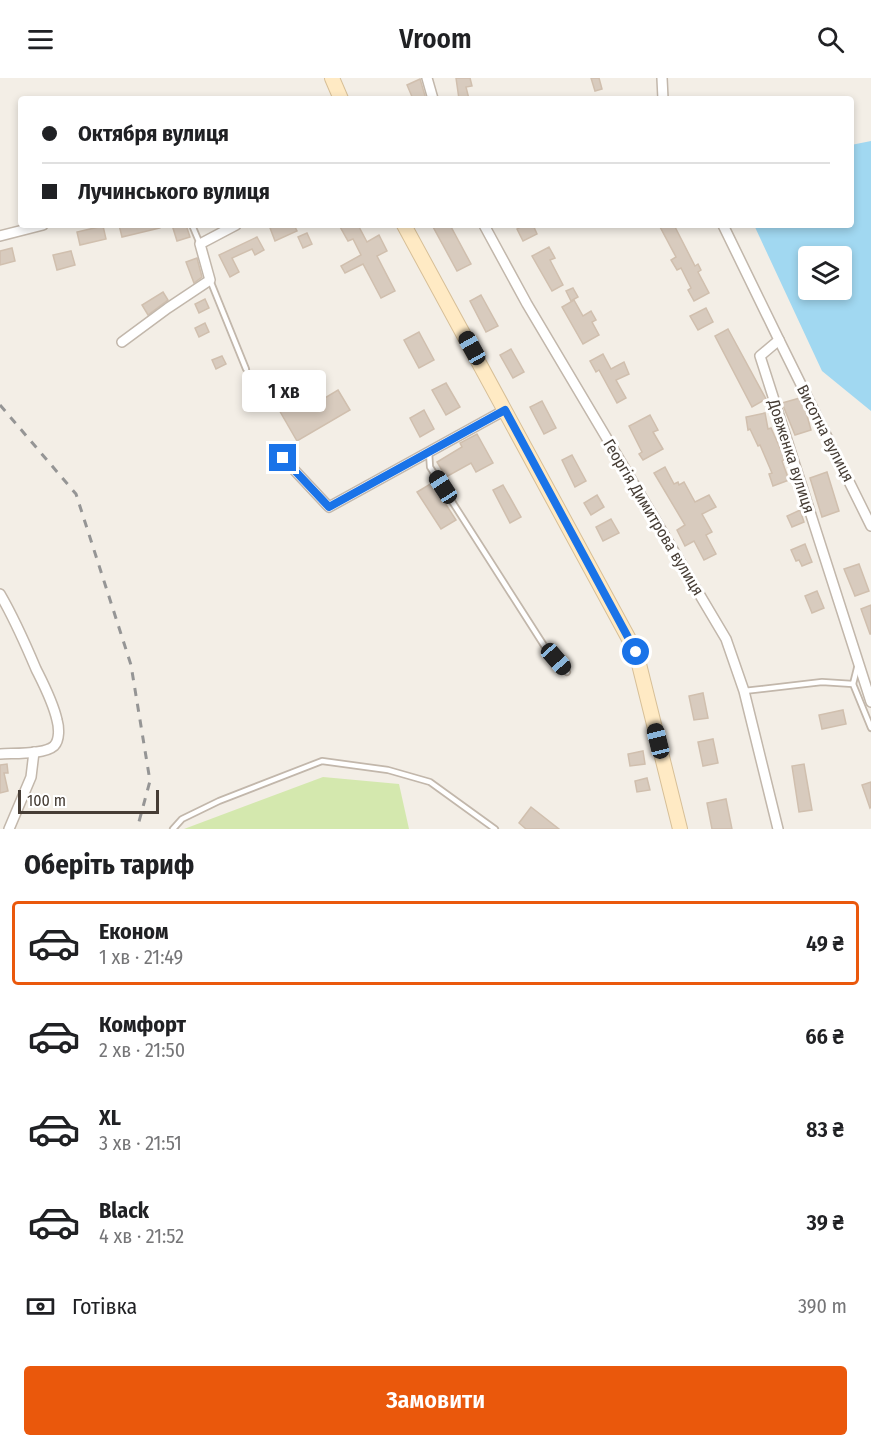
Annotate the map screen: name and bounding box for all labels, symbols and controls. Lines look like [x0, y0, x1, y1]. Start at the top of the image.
icon: menu [24, 23, 57, 56]
text: Vroom [399, 23, 472, 55]
icon: search [814, 23, 847, 56]
text: Октября вулиця [78, 120, 229, 147]
text: Лучинського вулиця [78, 178, 270, 205]
map controls [798, 246, 852, 300]
button: layers [798, 246, 852, 300]
car [455, 328, 489, 368]
callout: 1 хв [241, 371, 325, 413]
text: 1 хв [268, 379, 300, 403]
street label: Висотна вулиця [793, 381, 858, 485]
street label: Довженка вулиця [764, 396, 819, 515]
street label: Георгія Димитрова вулиця [599, 436, 708, 599]
route end [269, 444, 296, 471]
car [426, 467, 460, 507]
route start [622, 638, 649, 665]
car [537, 640, 575, 678]
car [645, 721, 671, 761]
scale bar [18, 787, 159, 814]
text: 100 m [27, 791, 66, 810]
text: Оберіть тариф [24, 849, 194, 881]
icon: car [27, 916, 81, 970]
text: Економ [99, 918, 169, 945]
text: 49 ₴ [806, 930, 844, 957]
text: 1 хв · 21:49 [99, 945, 183, 969]
icon: car [27, 1009, 81, 1063]
text: Комфорт [99, 1011, 186, 1038]
text: 66 ₴ [805, 1023, 844, 1050]
text: 2 хв · 21:50 [99, 1038, 185, 1062]
icon: car [27, 1102, 81, 1156]
text: XL [99, 1104, 121, 1131]
text: 83 ₴ [806, 1116, 844, 1143]
text: 3 хв · 21:51 [99, 1131, 182, 1155]
icon: car [27, 1195, 81, 1249]
text: Black [99, 1197, 149, 1224]
text: 39 ₴ [807, 1209, 844, 1236]
text: 4 хв · 21:52 [99, 1224, 184, 1248]
icon: cash [24, 1290, 57, 1323]
text: Готівка [72, 1293, 137, 1320]
text: 390 m [798, 1294, 847, 1318]
button: Замовити [24, 1366, 847, 1435]

